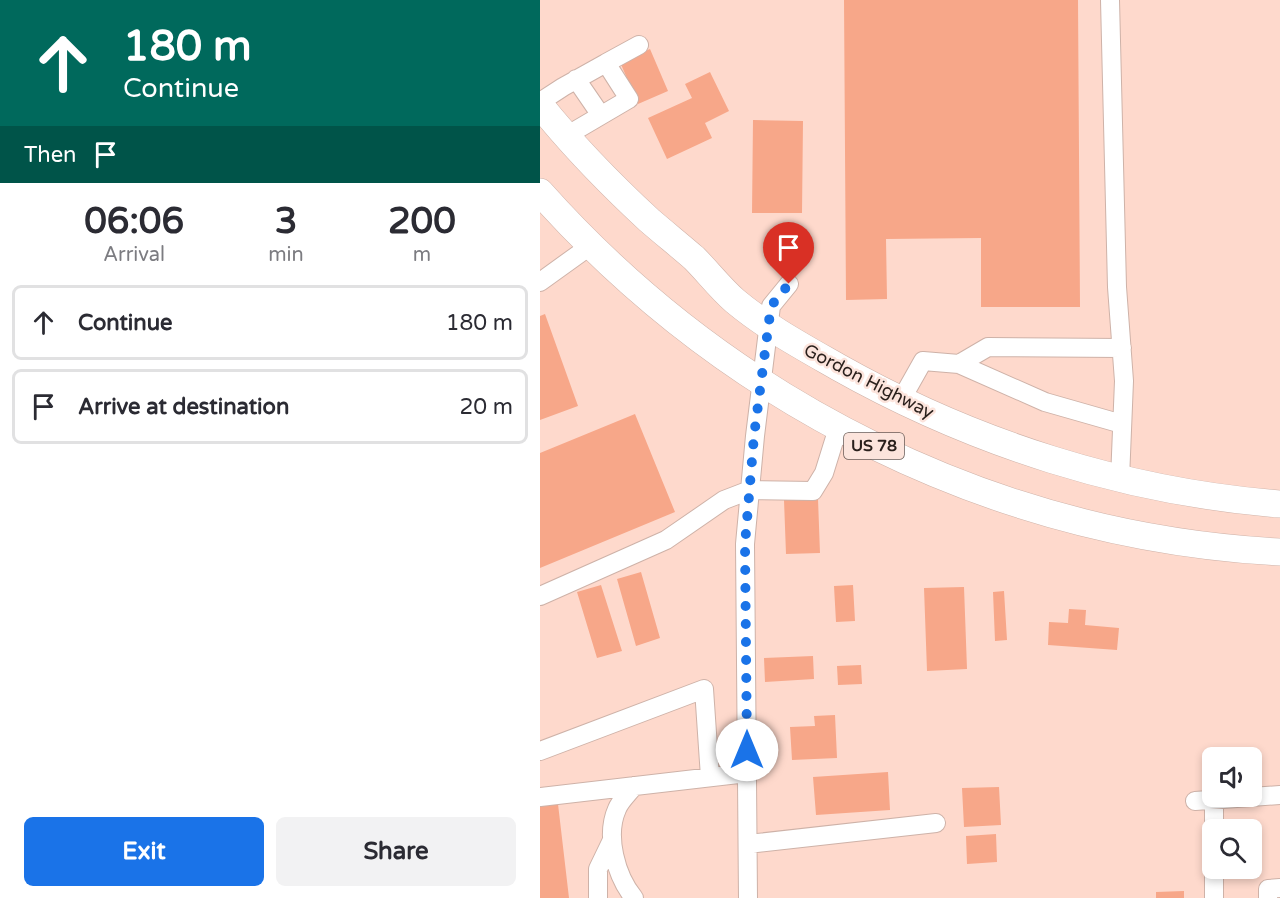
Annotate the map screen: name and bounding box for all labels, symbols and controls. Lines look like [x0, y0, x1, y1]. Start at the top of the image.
text: 180 m [123, 21, 252, 72]
icon: ahead [24, 24, 102, 102]
text: Continue [123, 72, 239, 105]
icon: arrive [89, 138, 122, 171]
text: Then [24, 142, 77, 168]
text: 06:06 [84, 200, 184, 243]
text: 3 [275, 200, 297, 243]
text: 200 [388, 200, 456, 243]
pin [763, 222, 814, 284]
icon: arrive [772, 231, 805, 264]
text: Arrival [103, 243, 165, 267]
text: min [268, 243, 304, 267]
text: m [413, 243, 431, 267]
icon: ahead [27, 306, 60, 339]
text: Continue [78, 310, 173, 336]
text: 180 m [446, 310, 513, 336]
street label: Gordon Highway [800, 339, 938, 423]
icon: arrive [27, 390, 60, 423]
text: Arrive at destination [78, 394, 289, 420]
text: 20 m [459, 394, 513, 420]
road number: US 78 [844, 433, 904, 459]
position arrow [715, 718, 779, 782]
map controls [1202, 747, 1262, 879]
button: sound [1202, 747, 1262, 807]
button: Exit [24, 817, 264, 886]
button: Share [276, 817, 516, 886]
button: search [1202, 819, 1262, 879]

